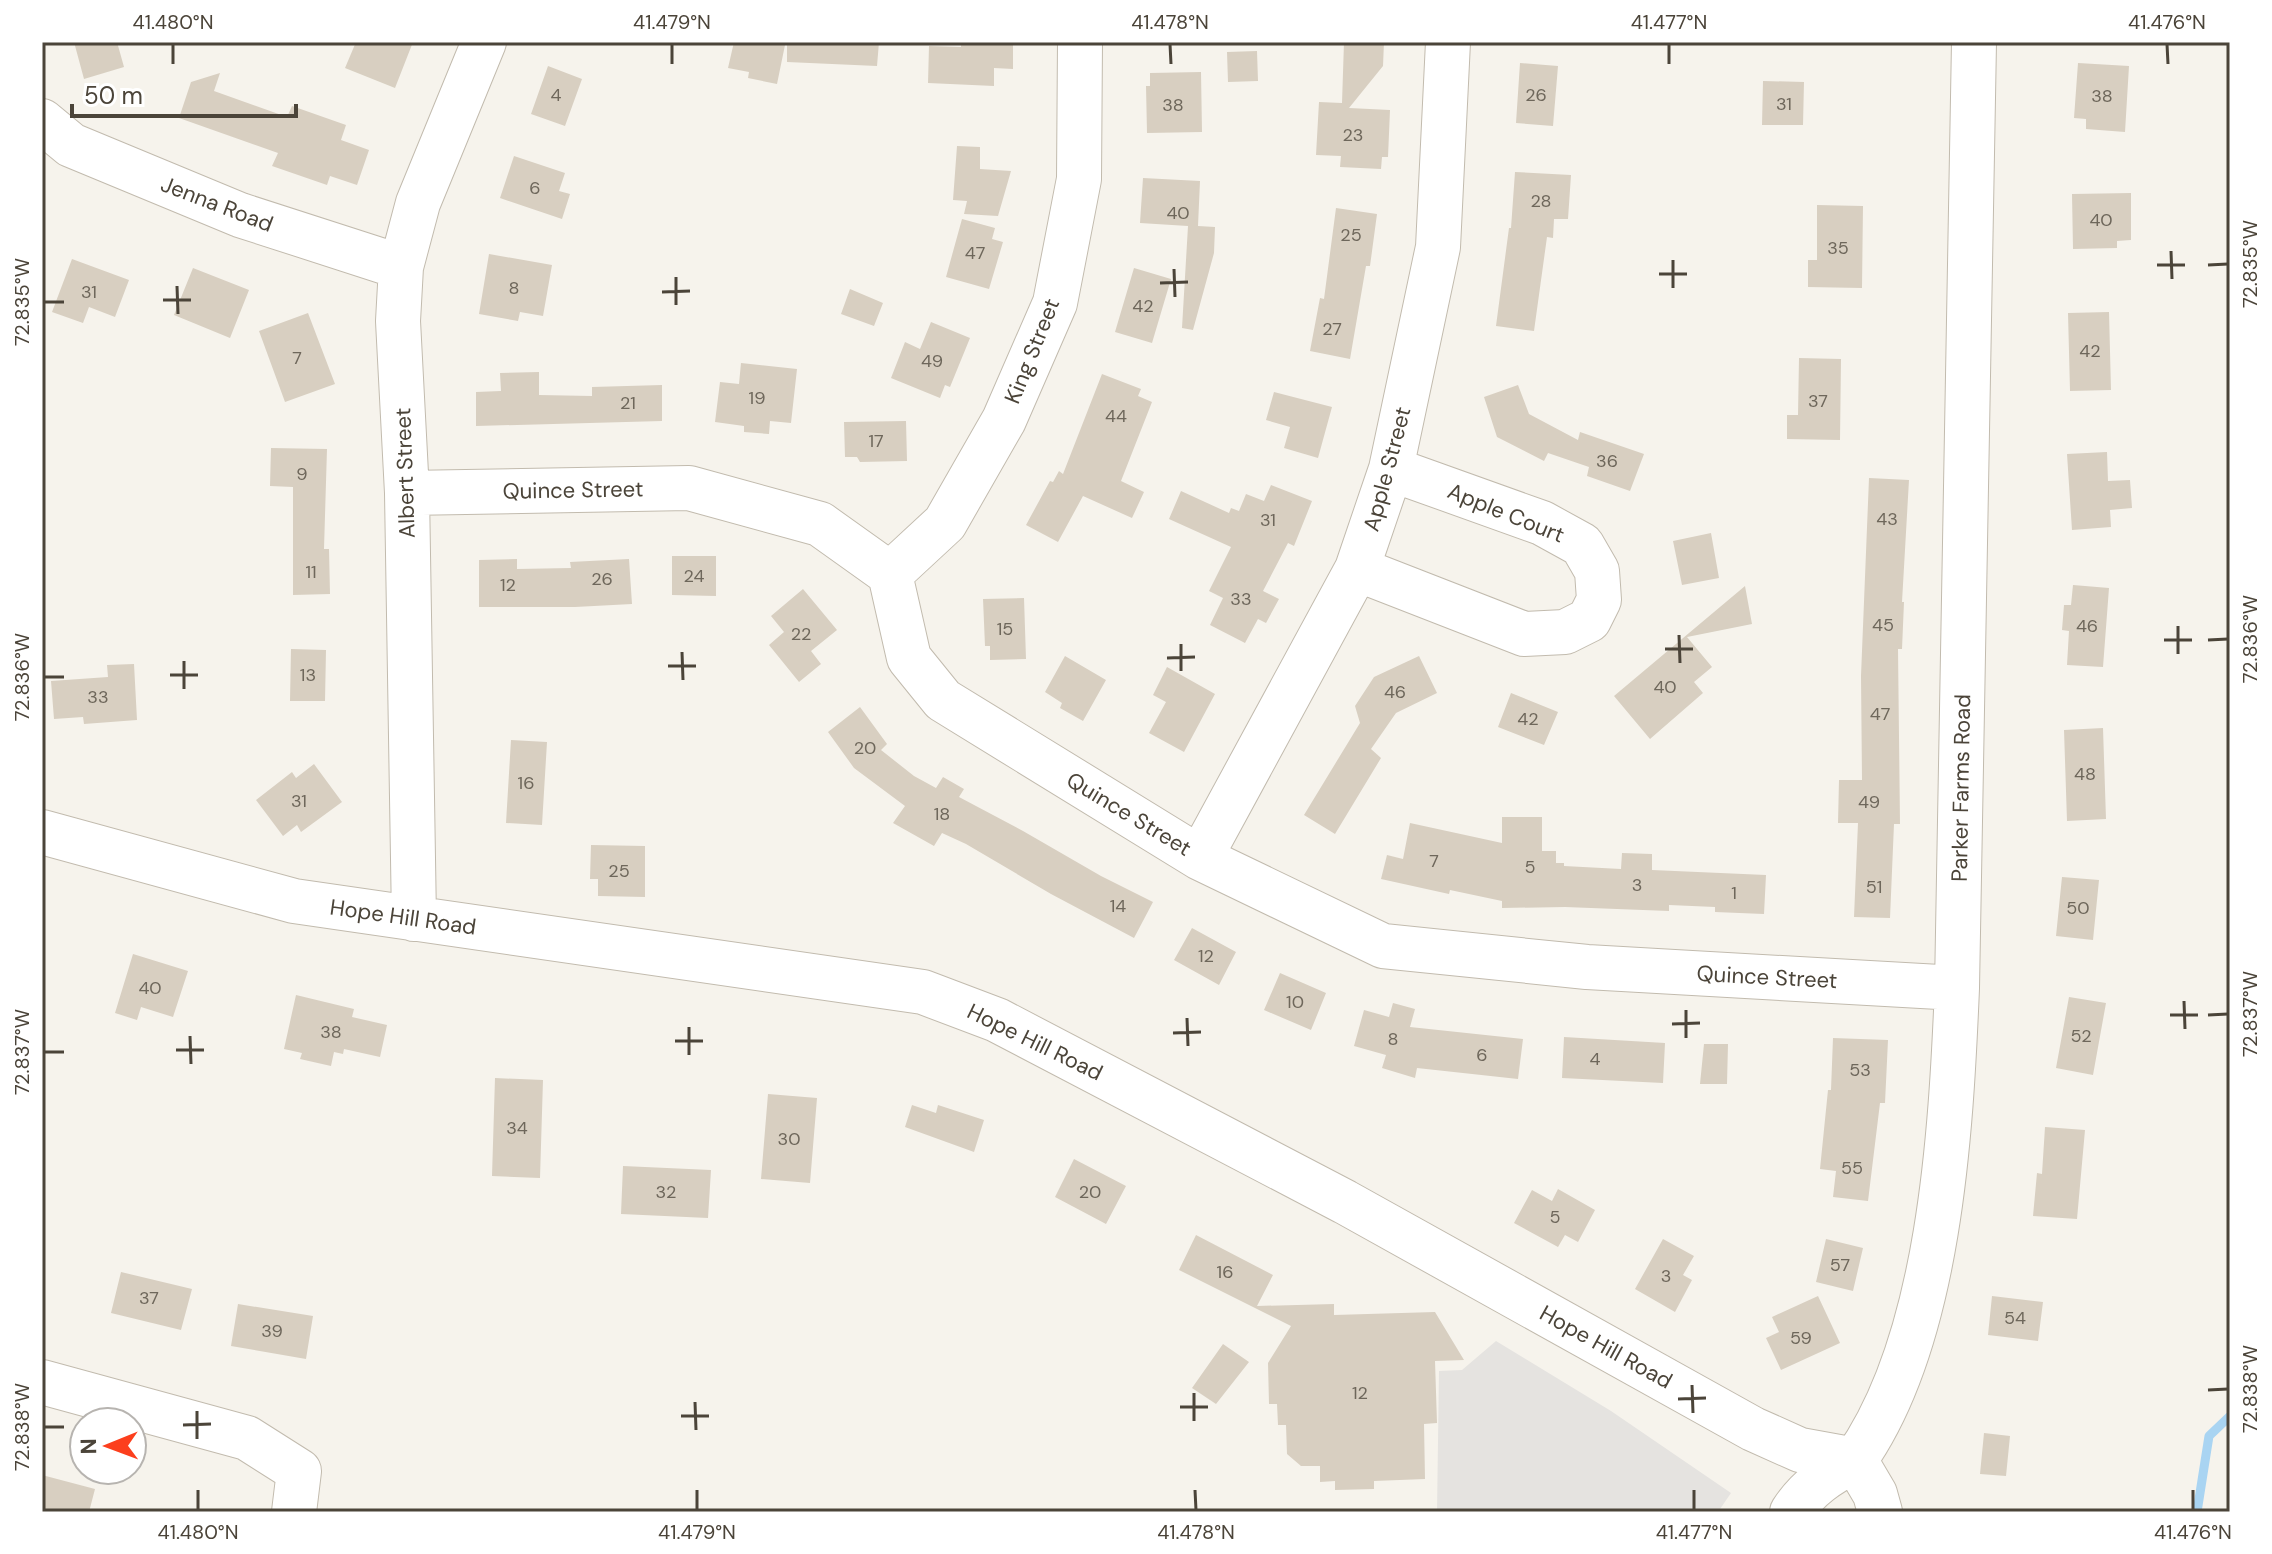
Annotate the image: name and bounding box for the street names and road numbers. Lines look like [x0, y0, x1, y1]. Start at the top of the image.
street label: Jenna Road [157, 169, 277, 239]
street label: King Street [998, 294, 1066, 408]
street label: Apple Street [1356, 404, 1418, 534]
street label: Albert Street [388, 407, 422, 539]
street label: Quince Street [502, 474, 644, 506]
street label: Apple Court [1443, 476, 1569, 550]
street label: Parker Farms Road [1945, 694, 1977, 882]
street label: Quince Street [1061, 765, 1197, 863]
street label: Hope Hill Road [328, 892, 478, 942]
street label: Quince Street [1696, 959, 1838, 995]
street label: Hope Hill Road [962, 997, 1108, 1087]
street label: Hope Hill Road [1535, 1299, 1677, 1395]

